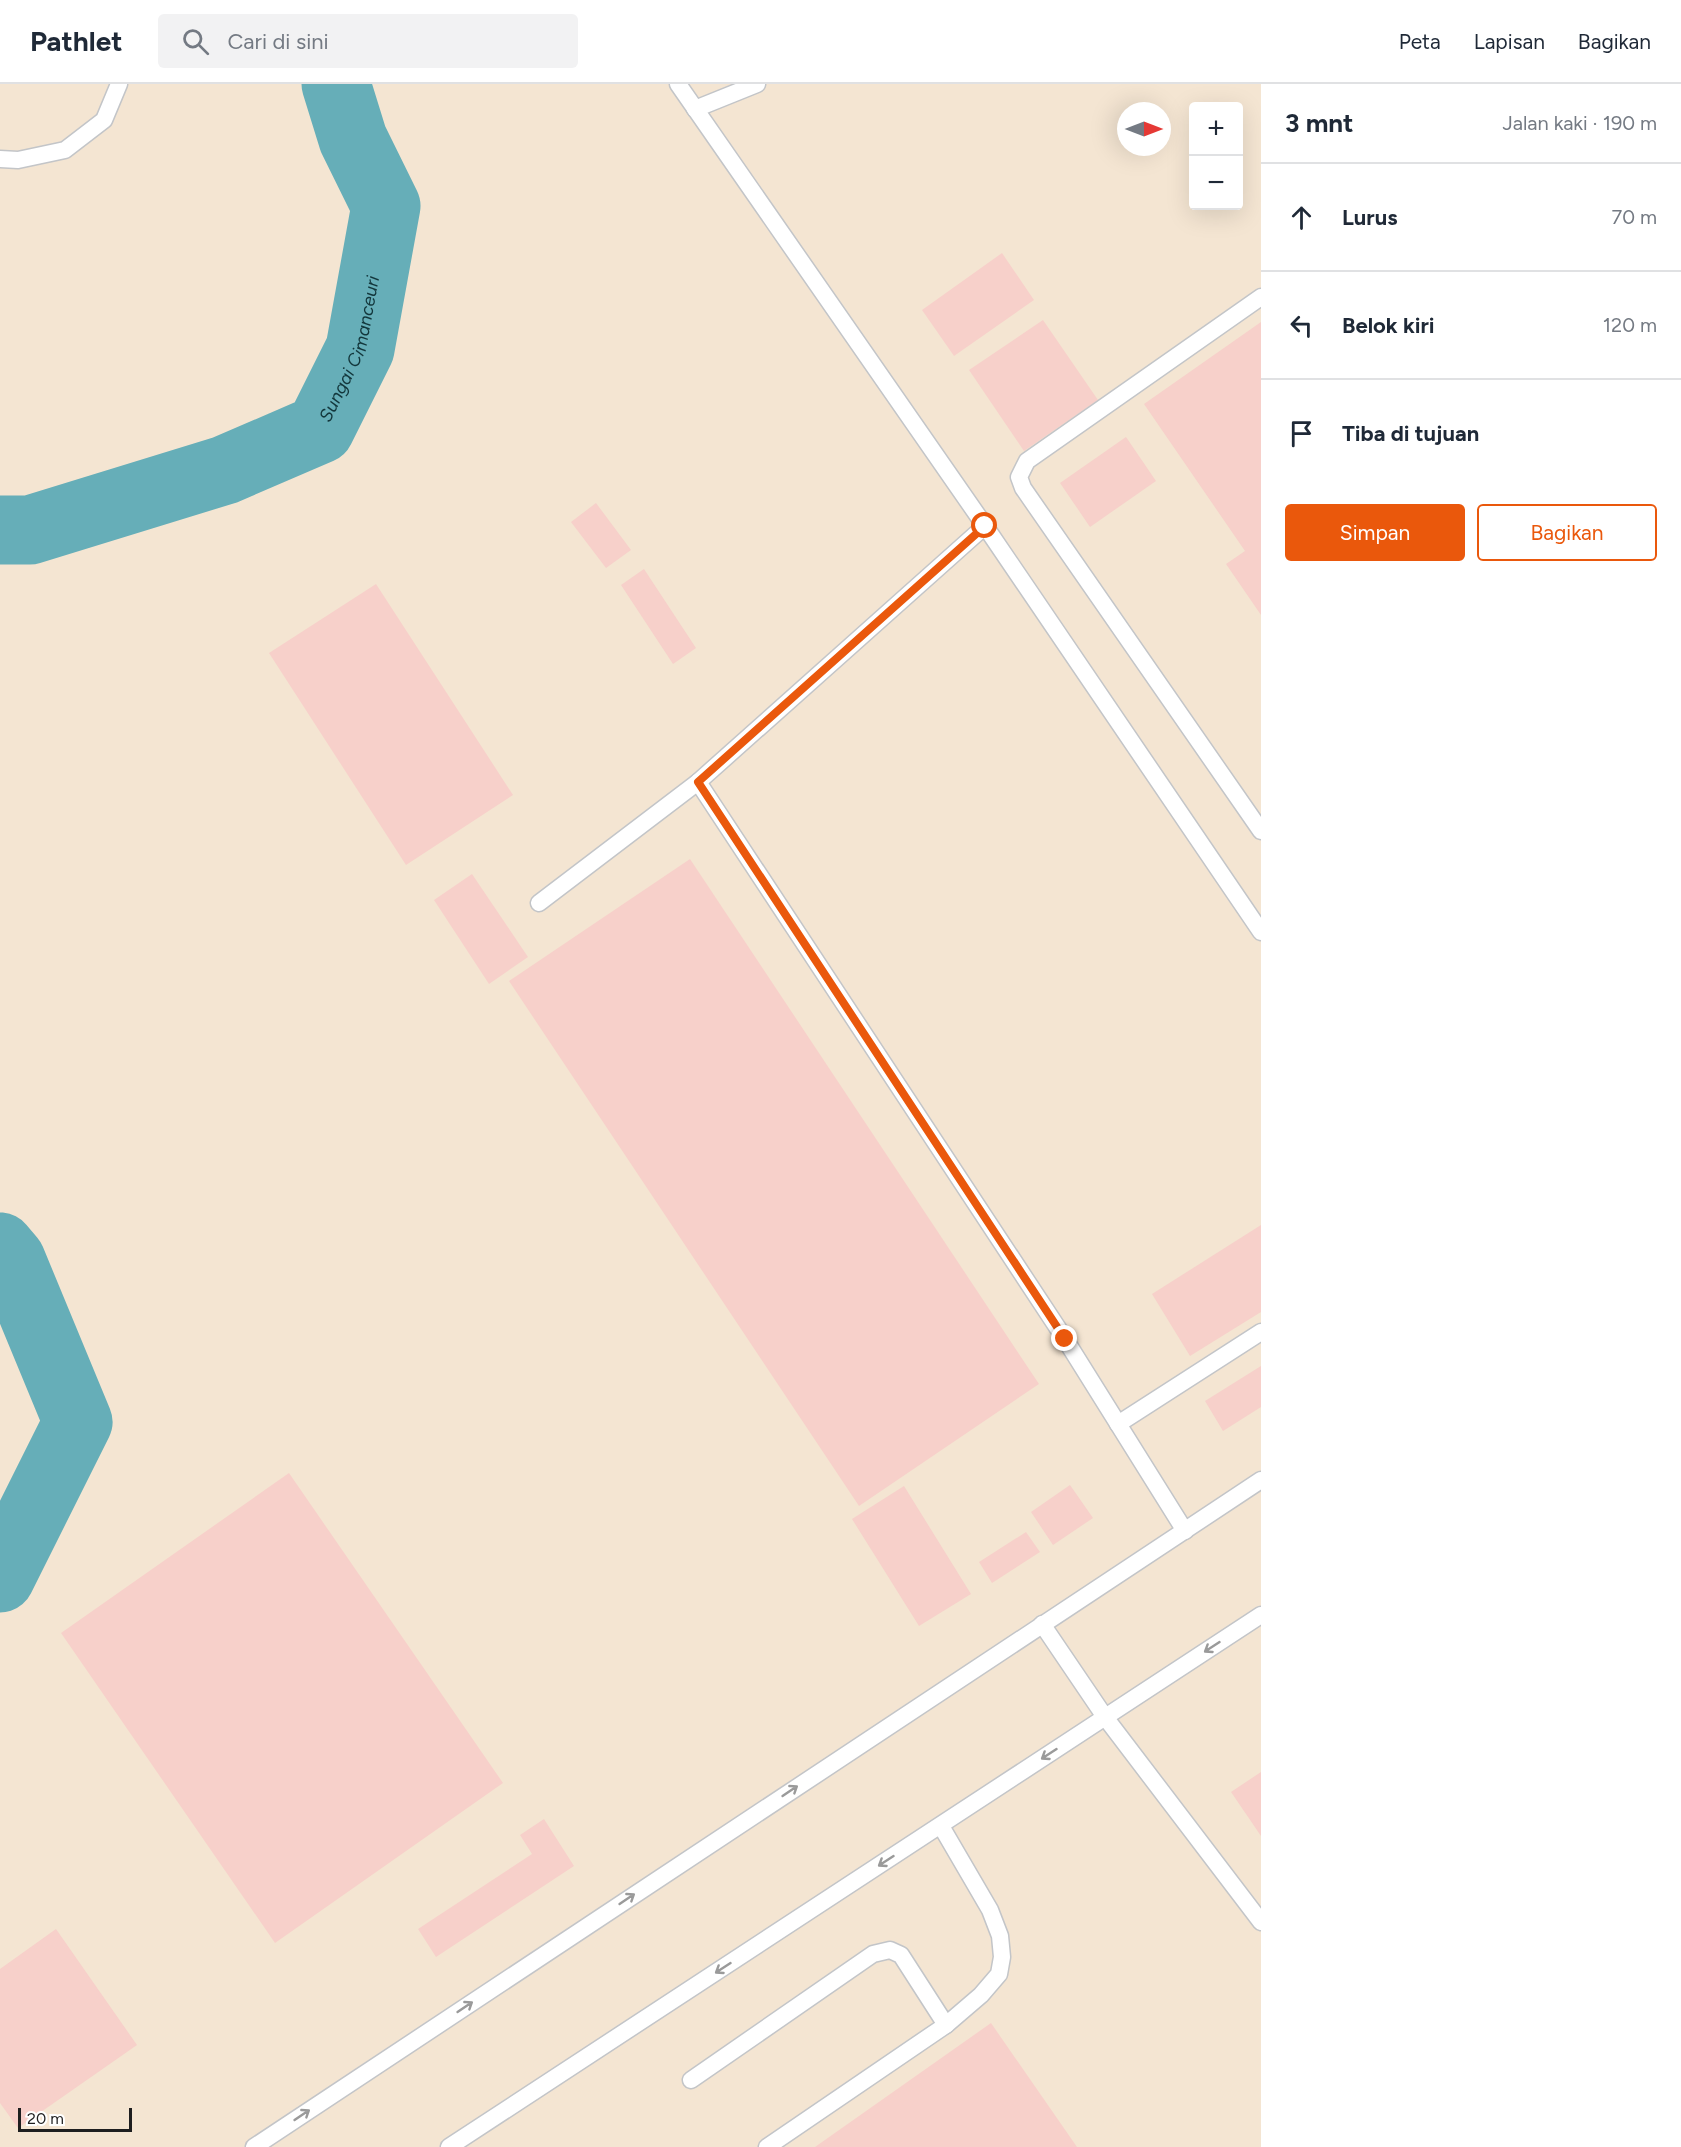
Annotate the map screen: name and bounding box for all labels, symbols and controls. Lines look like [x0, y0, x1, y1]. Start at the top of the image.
search box [158, 14, 578, 68]
text: Pathlet [30, 24, 122, 58]
icon: search [179, 25, 212, 58]
text: Cari di sini [227, 28, 329, 55]
text: Peta [1399, 29, 1441, 54]
text: Lapisan [1474, 29, 1545, 54]
text: Bagikan [1578, 29, 1651, 54]
north arrow [1117, 102, 1171, 156]
map controls [1189, 102, 1243, 210]
button: + [1189, 102, 1243, 156]
text: 3 mnt [1285, 107, 1354, 139]
text: Jalan kaki · 190 m [1502, 111, 1657, 135]
button: − [1189, 156, 1243, 210]
icon: ahead [1285, 201, 1318, 234]
text: Lurus [1342, 204, 1397, 231]
text: 70 m [1611, 205, 1657, 229]
water label: Sungai Cimanceuri [314, 273, 384, 425]
icon: left [1285, 309, 1318, 342]
text: Belok kiri [1342, 312, 1435, 339]
text: 120 m [1603, 313, 1657, 337]
icon: arrive [1285, 417, 1318, 450]
text: Tiba di tujuan [1342, 420, 1479, 447]
button: Simpan [1285, 504, 1465, 561]
button: Bagikan [1477, 504, 1657, 561]
route start [971, 512, 997, 538]
route end [1051, 1325, 1077, 1351]
one-way arrow [1204, 1641, 1221, 1653]
one-way arrow [1041, 1748, 1058, 1760]
one-way arrow [781, 1785, 798, 1797]
one-way arrow [878, 1855, 895, 1867]
one-way arrow [619, 1893, 635, 1905]
one-way arrow [715, 1962, 732, 1974]
one-way arrow [456, 2001, 473, 2013]
scale bar [18, 2105, 132, 2132]
one-way arrow [294, 2108, 311, 2121]
text: 20 m [27, 2109, 64, 2128]

